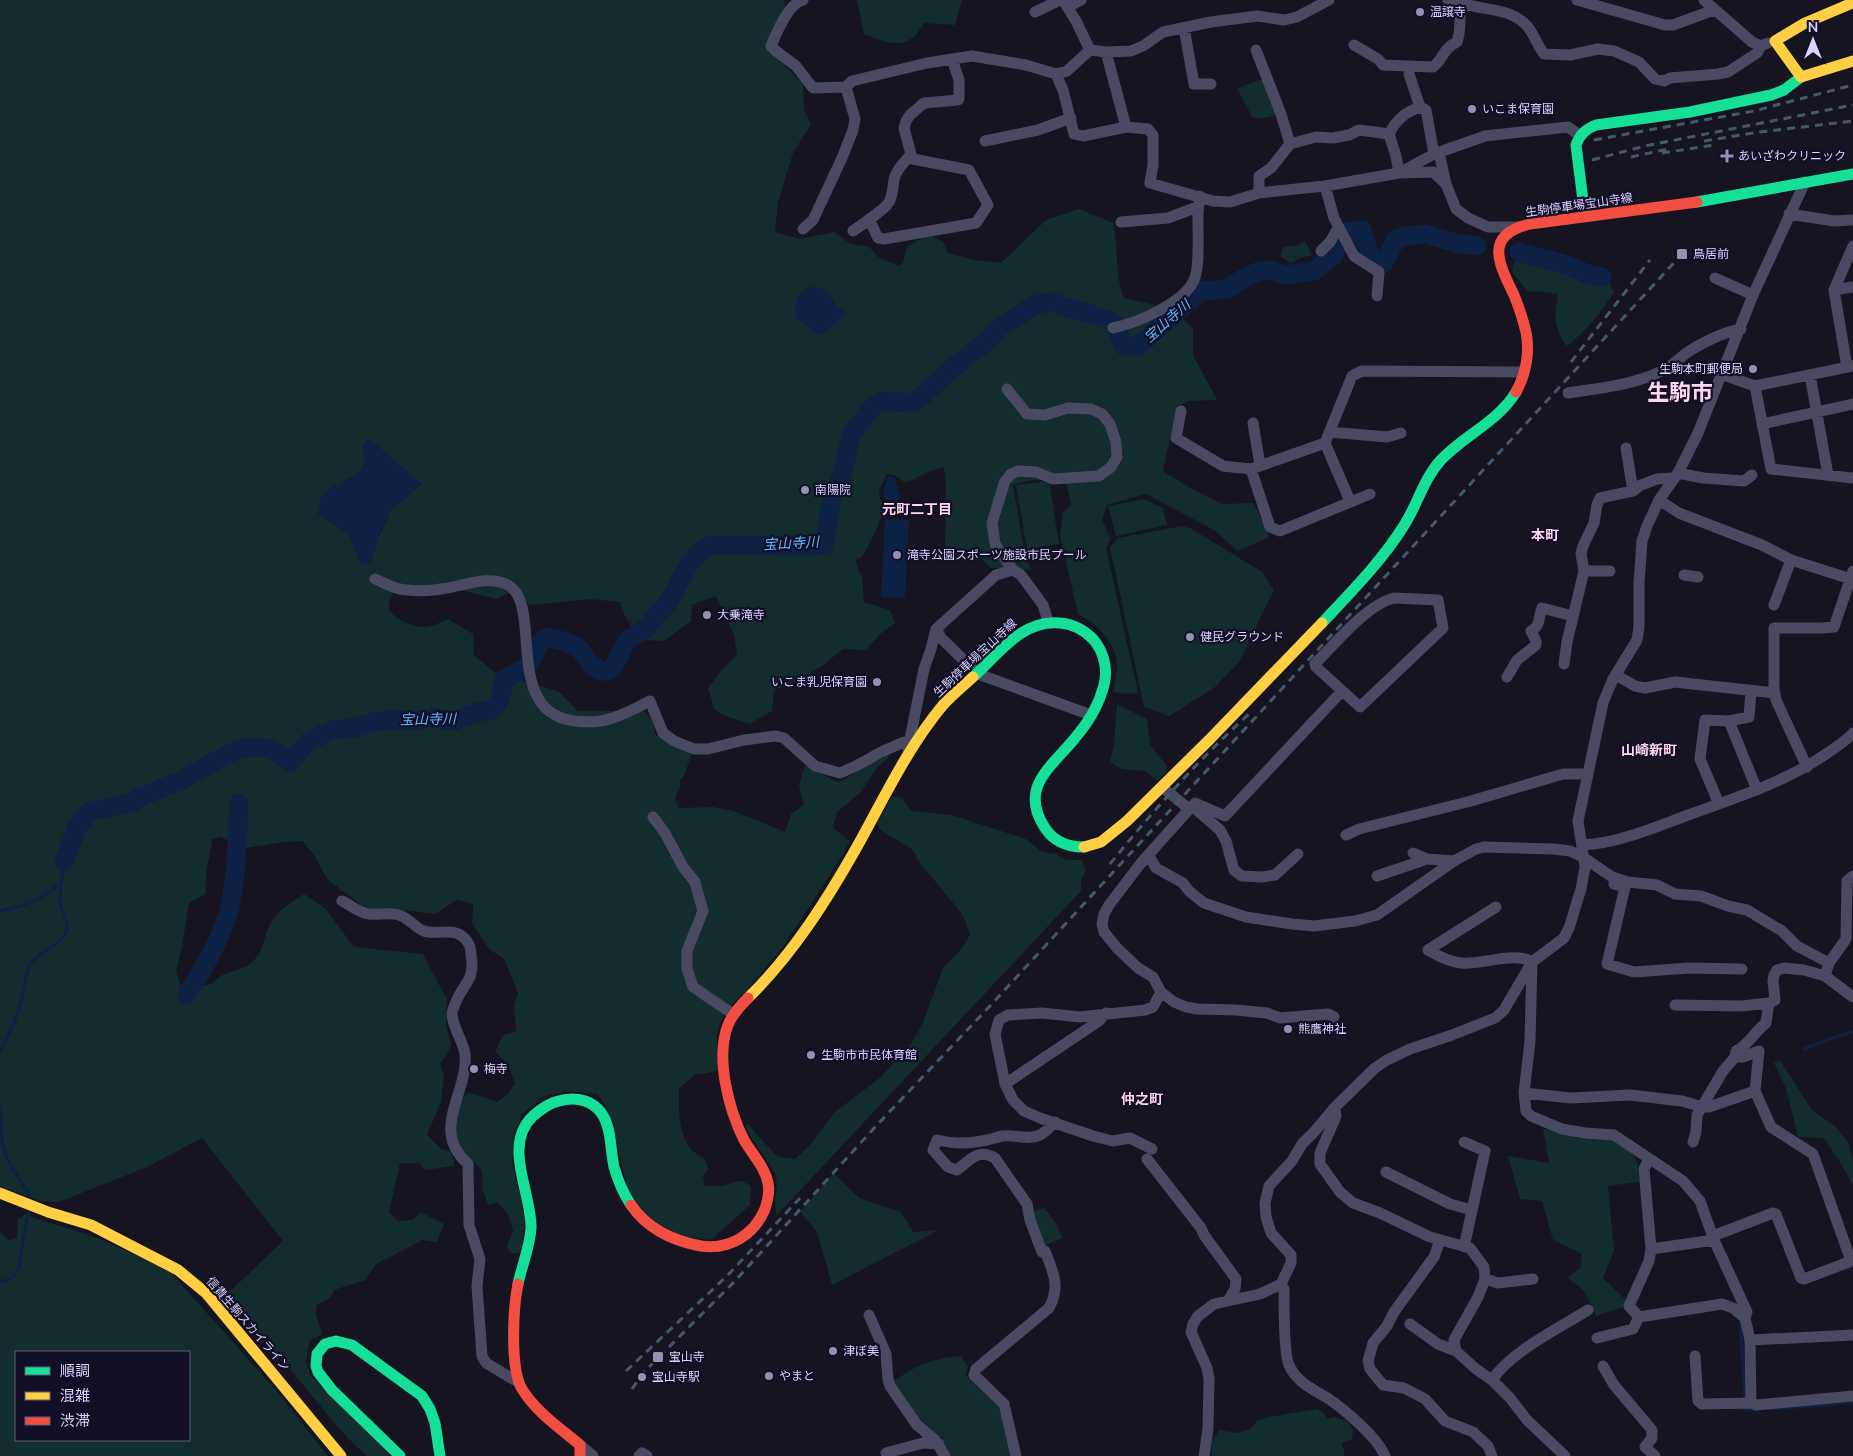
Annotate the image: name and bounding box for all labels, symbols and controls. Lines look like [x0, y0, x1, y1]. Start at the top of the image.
place label: 温譲寺 [1430, 4, 1466, 20]
marker: 温譲寺 [1414, 6, 1426, 18]
north arrow [1788, 15, 1838, 65]
text: N [1808, 18, 1818, 37]
place label: いこま保育園 [1482, 101, 1554, 117]
marker: いこま保育園 [1466, 103, 1478, 115]
place label: あいざわクリニック [1738, 148, 1846, 164]
marker: あいざわクリニック [1720, 149, 1734, 163]
street label: 生駒停車場宝山寺線 [1524, 190, 1634, 220]
place label: 鳥居前 [1693, 246, 1729, 262]
marker: 鳥居前 [1675, 247, 1689, 261]
water label: 宝山寺川 [1140, 295, 1196, 347]
place label: 生駒本町郵便局 [1659, 361, 1743, 377]
marker: 生駒本町郵便局 [1747, 363, 1759, 375]
district label: 生駒市 [1647, 378, 1713, 408]
place label: 南陽院 [815, 482, 851, 498]
marker: 南陽院 [799, 484, 811, 496]
district label: 元町二丁目 [882, 500, 952, 519]
district label: 本町 [1531, 526, 1559, 545]
water label: 宝山寺川 [763, 532, 821, 554]
place label: 滝寺公園スポーツ施設市民プール [907, 547, 1087, 563]
marker: 滝寺公園スポーツ施設市民プール [891, 549, 903, 561]
place label: 大乗滝寺 [717, 607, 765, 623]
marker: 大乗滝寺 [701, 609, 713, 621]
street label: 生駒停車場宝山寺線 [930, 615, 1020, 701]
place label: 健民グラウンド [1200, 629, 1284, 645]
marker: 健民グラウンド [1184, 631, 1196, 643]
place label: いこま乳児保育園 [771, 674, 867, 690]
marker: いこま乳児保育園 [871, 676, 883, 688]
water label: 宝山寺川 [400, 709, 458, 729]
district label: 山崎新町 [1621, 741, 1677, 760]
place label: 熊鷹神社 [1298, 1021, 1346, 1037]
marker: 熊鷹神社 [1282, 1023, 1294, 1035]
place label: 生駒市市民体育館 [821, 1047, 917, 1063]
marker: 生駒市市民体育館 [805, 1049, 817, 1061]
place label: 梅寺 [484, 1061, 508, 1077]
marker: 梅寺 [468, 1063, 480, 1075]
district label: 仲之町 [1121, 1090, 1163, 1109]
street label: 信貴生駒スカイライン [203, 1273, 293, 1375]
place label: 津ぼ美 [843, 1343, 879, 1359]
marker: 津ぼ美 [827, 1345, 839, 1357]
place label: 宝山寺 [669, 1349, 705, 1365]
marker: 宝山寺 [651, 1350, 665, 1364]
legend [15, 1351, 190, 1441]
text: 順調 [60, 1361, 90, 1381]
place label: やまと [779, 1368, 815, 1384]
place label: 宝山寺駅 [652, 1369, 700, 1385]
marker: やまと [763, 1370, 775, 1382]
marker: 宝山寺駅 [636, 1371, 648, 1383]
text: 混雑 [60, 1386, 90, 1406]
text: 渋滞 [60, 1411, 90, 1431]

